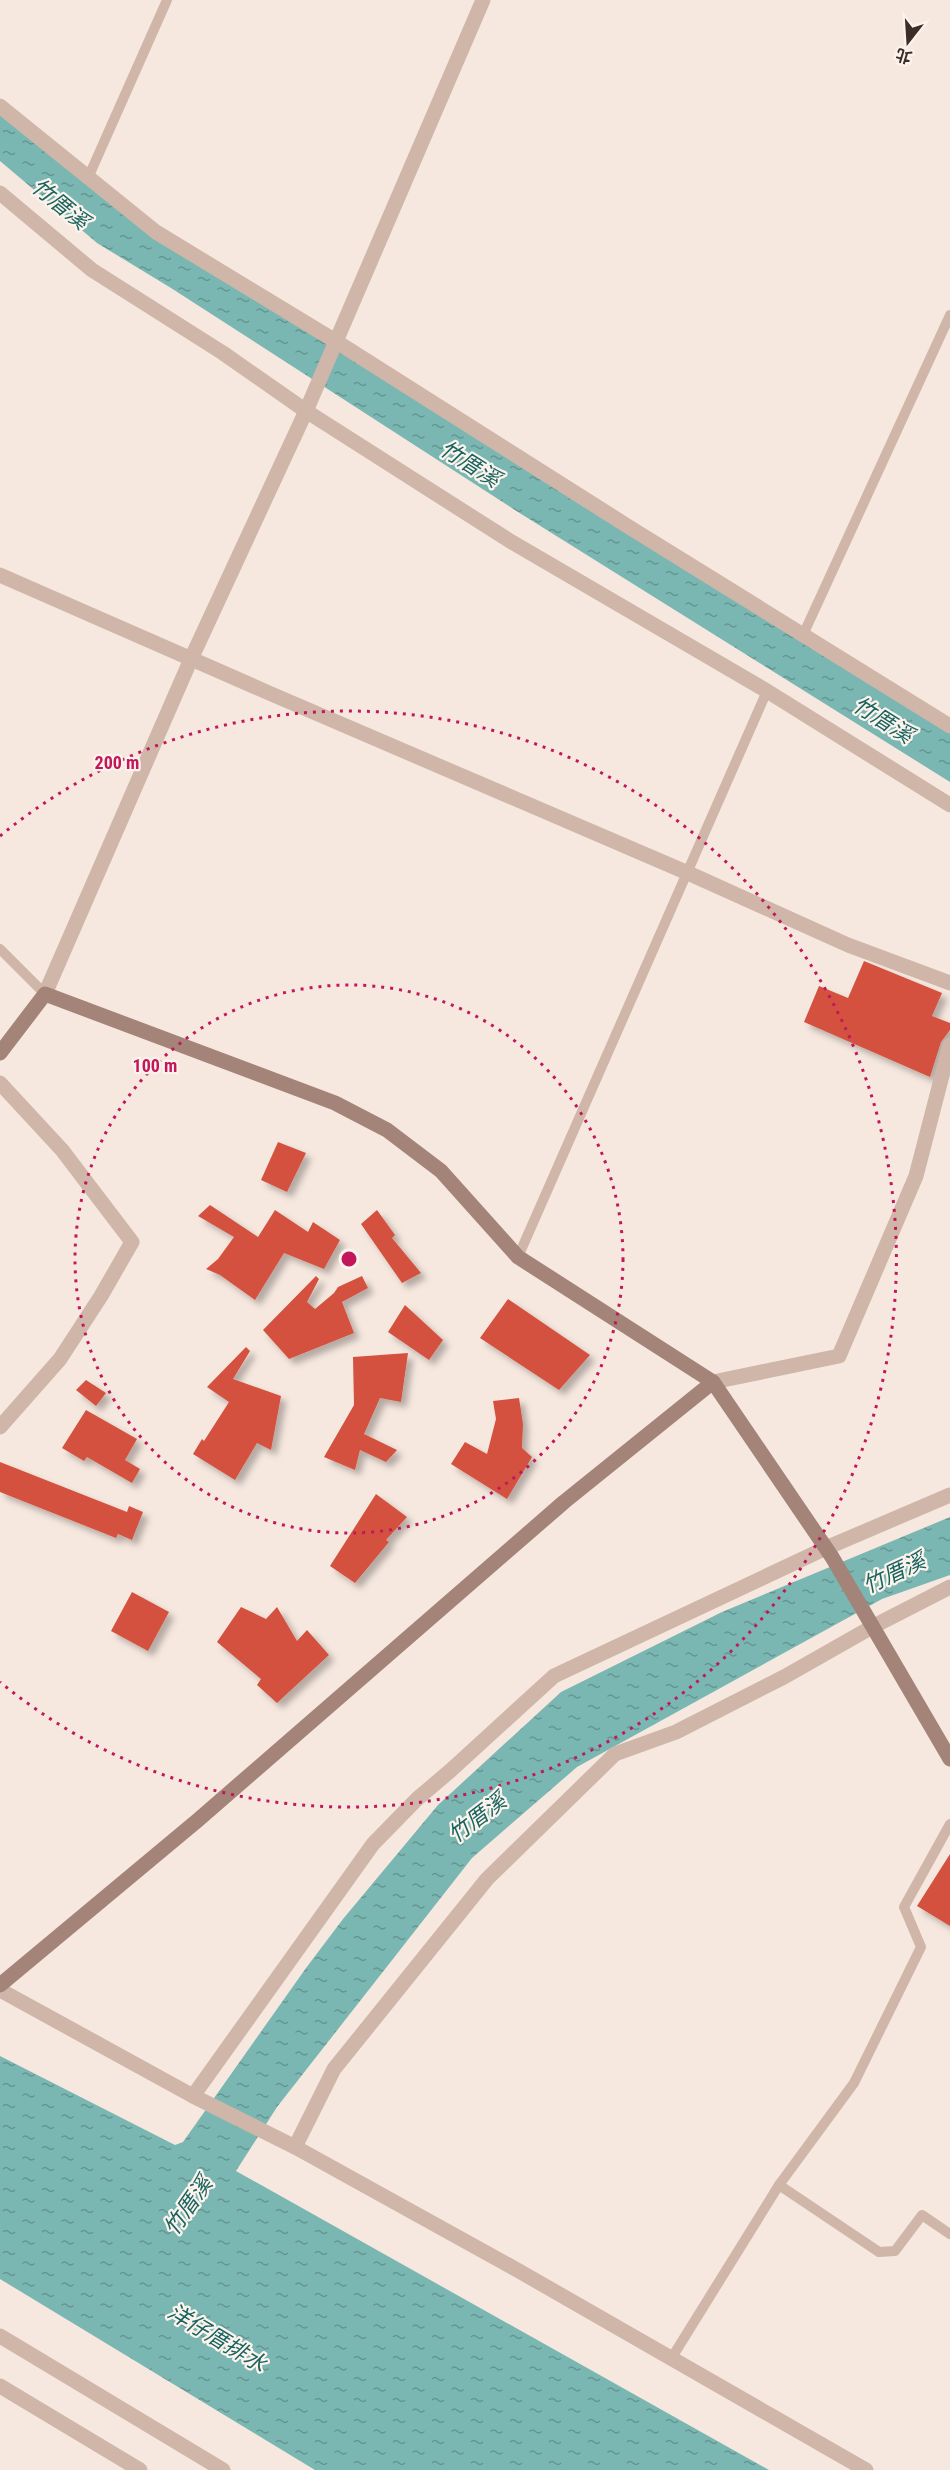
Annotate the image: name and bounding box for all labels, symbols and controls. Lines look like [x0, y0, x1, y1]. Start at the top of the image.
north arrow [878, 12, 938, 72]
text: 北 [893, 44, 914, 67]
water label: 竹厝溪 [26, 174, 96, 236]
water label: 竹厝溪 [435, 436, 507, 494]
water label: 竹厝溪 [848, 692, 920, 750]
text: 200 m [95, 752, 139, 773]
text: 100 m [133, 1055, 177, 1076]
centre of rings [339, 1249, 359, 1269]
water label: 竹厝溪 [859, 1546, 932, 1598]
water label: 竹厝溪 [443, 1786, 513, 1848]
water label: 竹厝溪 [159, 2169, 219, 2240]
water label: 洋仔厝排水 [163, 2299, 271, 2378]

